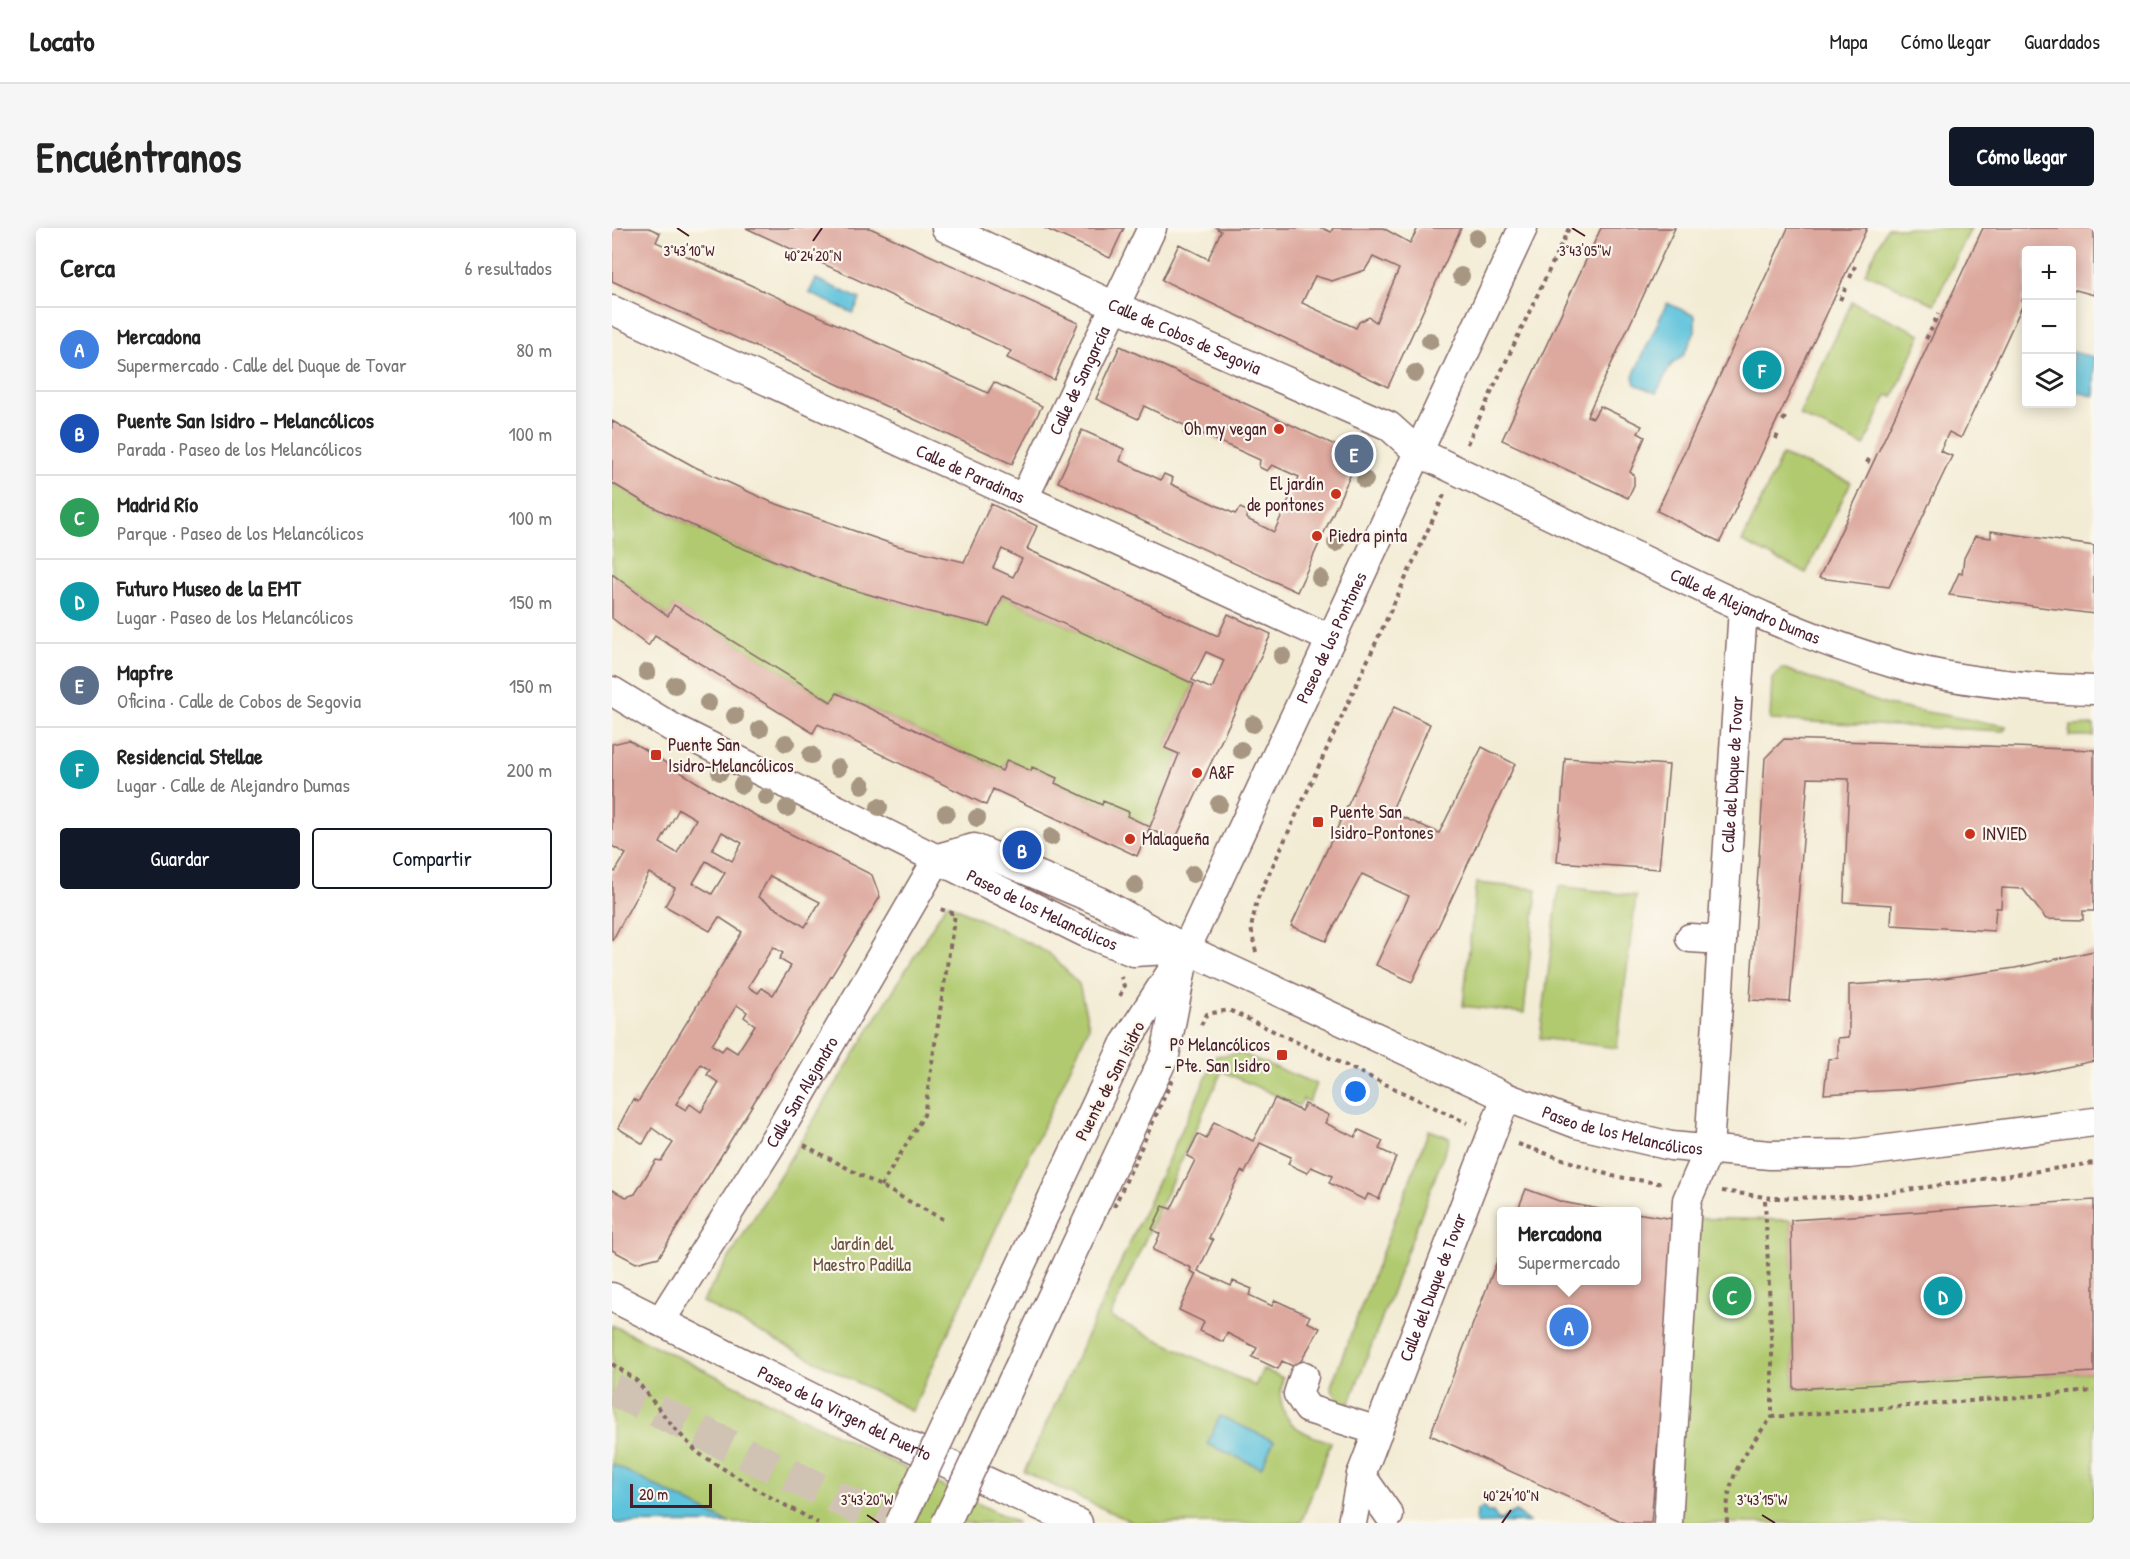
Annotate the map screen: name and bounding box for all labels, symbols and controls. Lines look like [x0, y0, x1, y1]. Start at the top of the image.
text: Locato [30, 22, 94, 60]
text: Mapa [1829, 27, 1867, 56]
text: Cómo llegar [1900, 27, 1991, 56]
text: Guardados [2024, 27, 2100, 56]
button: Cómo llegar [1949, 127, 2094, 186]
text: Encuéntranos [36, 128, 242, 185]
text: 3°43'10"W [664, 240, 715, 261]
text: 3°43'05"W [1559, 240, 1612, 261]
text: 40°24'20"N [784, 245, 842, 266]
map controls [2022, 246, 2076, 408]
button: + [2022, 246, 2076, 300]
text: Cerca [60, 250, 115, 285]
text: 6 resultados [464, 254, 552, 281]
street label: Calle de Cobos de Segovia [1104, 291, 1265, 380]
button: − [2022, 300, 2076, 354]
text: Mercadona [117, 321, 201, 351]
street label: Calle de Sangarcía [1043, 322, 1116, 439]
text: A [75, 336, 84, 363]
text: 80 m [516, 336, 552, 363]
pin: F [1742, 348, 1782, 392]
text: Supermercado · Calle del Duque de Tovar [117, 351, 407, 378]
button: layers [2022, 354, 2076, 408]
text: Puente San Isidro - Melancólicos [117, 405, 374, 435]
place label: Oh my vegan [1184, 416, 1267, 441]
text: B [74, 420, 85, 447]
text: 100 m [509, 420, 552, 447]
marker: Oh my vegan [1272, 422, 1286, 436]
pin: E [1334, 432, 1374, 476]
text: Parada · Paseo de los Melancólicos [117, 435, 362, 462]
street label: Calle de Paradinas [912, 438, 1029, 509]
place label: El jardín de pontones [1247, 471, 1324, 517]
marker: El jardín de pontones [1329, 487, 1343, 501]
text: Madrid Río [117, 489, 198, 519]
text: C [74, 504, 85, 531]
text: 100 m [509, 504, 552, 531]
text: Parque · Paseo de los Melancólicos [117, 519, 364, 546]
place label: Piedra pinta [1329, 523, 1407, 548]
marker: Piedra pinta [1310, 529, 1324, 543]
street label: Calle de Alejandro Dumas [1666, 562, 1824, 650]
street label: Paseo de los Pontones [1290, 567, 1373, 707]
text: Futuro Museo de la EMT [117, 573, 301, 603]
text: D [75, 588, 84, 615]
text: 150 m [509, 588, 552, 615]
text: Lugar · Paseo de los Melancólicos [117, 603, 353, 630]
text: Mapfre [117, 657, 173, 687]
text: E [75, 672, 84, 699]
text: 150 m [509, 672, 552, 699]
text: Oficina · Calle de Cobos de Segovia [117, 687, 361, 714]
street label: Calle del Duque de Tovar [1715, 695, 1749, 854]
place label: Puente San Isidro-Melancólicos [668, 732, 794, 778]
text: Residencial Stellae [117, 741, 263, 771]
marker: Puente San Isidro-Melancólicos [649, 748, 663, 762]
text: F [76, 756, 83, 783]
text: 200 m [507, 756, 552, 783]
place label: A&F [1209, 760, 1235, 785]
marker: A&F [1190, 766, 1204, 780]
text: Lugar · Calle de Alejandro Dumas [117, 771, 350, 798]
place label: Puente San Isidro-Pontones [1330, 799, 1433, 845]
marker: Puente San Isidro-Pontones [1311, 815, 1325, 829]
place label: INVIED [1982, 821, 2027, 846]
place label: Malagueña [1142, 826, 1209, 851]
marker: INVIED [1963, 827, 1977, 841]
button: Guardar [60, 828, 300, 889]
button: Compartir [312, 828, 552, 889]
pin: B [1002, 828, 1042, 872]
marker: Malagueña [1123, 832, 1137, 846]
street label: Paseo de los Melancólicos [963, 863, 1122, 957]
street label: Puente de San Isidro [1069, 1017, 1150, 1145]
street label: Calle San Alejandro [759, 1032, 844, 1153]
place label: Pº Melancólicos - Pte. San Isidro [1165, 1032, 1270, 1078]
marker: Pº Melancólicos - Pte. San Isidro [1275, 1048, 1289, 1062]
your location [1341, 1077, 1370, 1106]
street label: Paseo de los Melancólicos [1539, 1099, 1704, 1161]
popup [1497, 1207, 1641, 1285]
street label: Calle del Duque de Tovar [1393, 1209, 1472, 1365]
text: Mercadona [1518, 1218, 1601, 1248]
park label: Jardín del Maestro Padilla [813, 1231, 911, 1277]
text: Supermercado [1518, 1248, 1620, 1275]
pin: C [1712, 1274, 1752, 1318]
pin: D [1924, 1274, 1962, 1318]
pin: A [1550, 1304, 1588, 1350]
street label: Paseo de la Virgen del Puerto [754, 1359, 935, 1466]
scale bar [630, 1481, 712, 1508]
text: 20 m [639, 1483, 668, 1505]
text: 40°24'10"N [1483, 1485, 1539, 1506]
text: 3°43'20"W [841, 1489, 894, 1510]
text: 3°43'15"W [1737, 1489, 1788, 1510]

